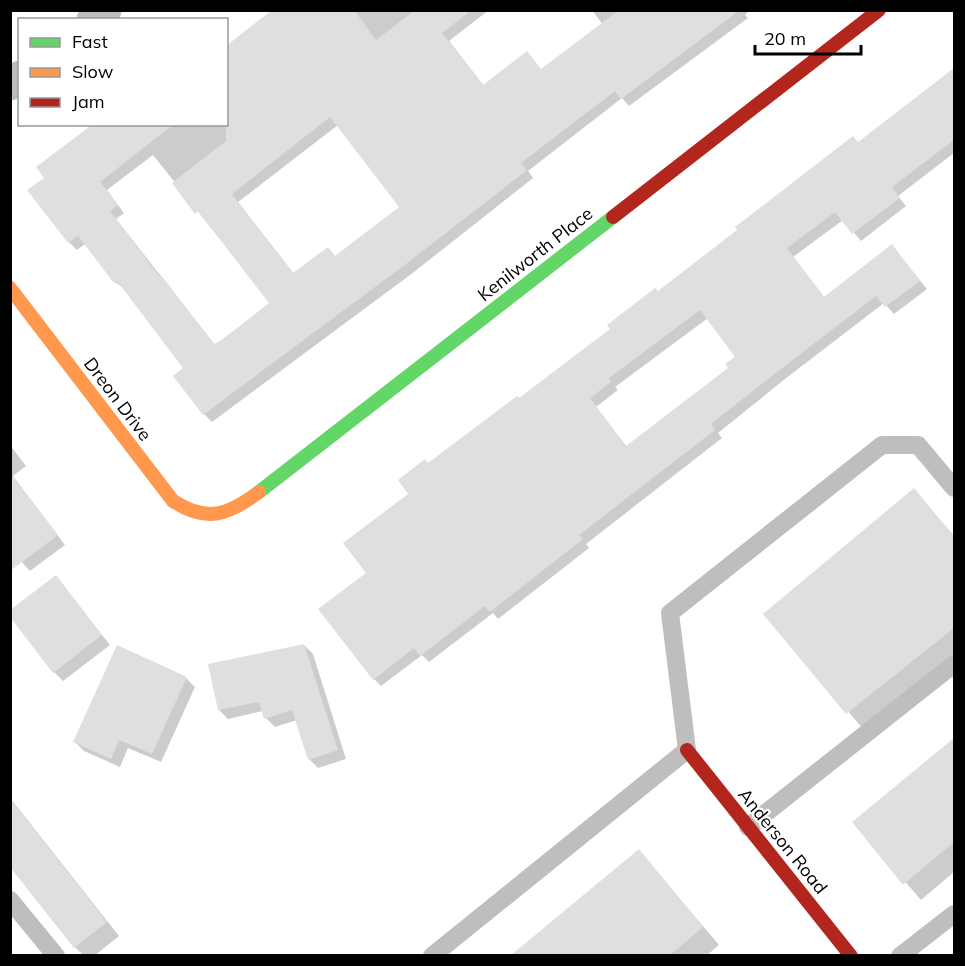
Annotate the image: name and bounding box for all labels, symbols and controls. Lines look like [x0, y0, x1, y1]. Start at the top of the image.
legend [18, 18, 228, 126]
scale bar [755, 18, 862, 56]
text: 20 m [764, 27, 806, 50]
text: Fast [72, 30, 108, 53]
text: Slow [72, 60, 114, 83]
text: Jam [72, 90, 105, 113]
street label: Kenilworth Place [473, 202, 597, 306]
street label: Dreon Drive [79, 353, 157, 445]
street label: Anderson Road [733, 783, 833, 899]

